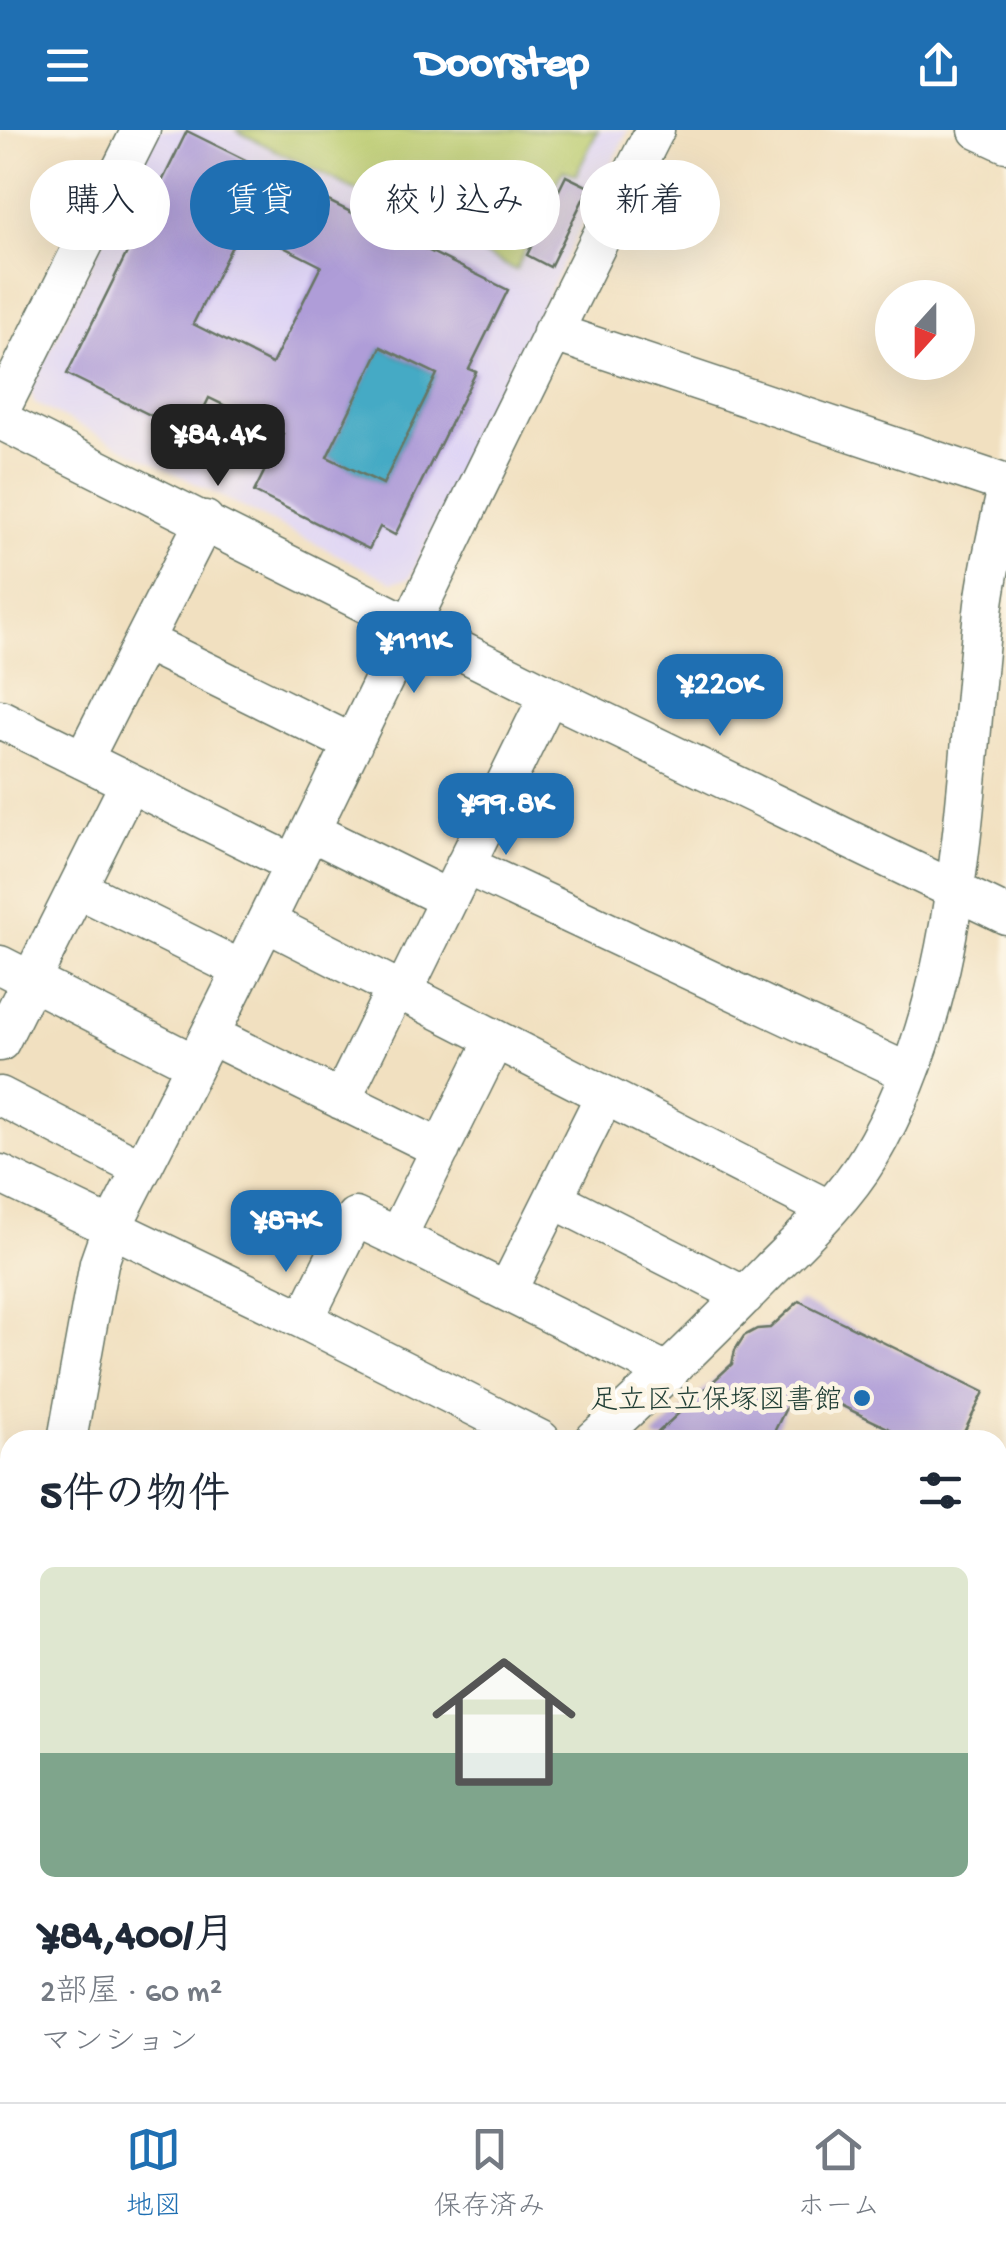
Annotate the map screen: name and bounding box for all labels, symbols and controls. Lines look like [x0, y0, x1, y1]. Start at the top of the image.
icon: menu [40, 38, 95, 93]
icon: share [911, 38, 966, 93]
text: Doorstep [417, 39, 589, 92]
chip: 購入 [30, 160, 170, 250]
chip: 賃貸 [190, 160, 330, 250]
chip: 絞り込み [350, 160, 560, 250]
chip: 新着 [580, 160, 720, 250]
north arrow [875, 280, 975, 380]
map controls [875, 280, 975, 380]
pin: ¥84.4K [137, 404, 299, 489]
text: ¥84.4K [173, 417, 263, 455]
pin: ¥111K [344, 611, 484, 696]
text: ¥111K [378, 624, 450, 662]
pin: ¥220K [650, 654, 790, 739]
text: ¥220K [679, 667, 761, 705]
pin: ¥99.8K [425, 773, 587, 858]
text: ¥99.8K [460, 786, 552, 824]
pin: ¥87K [227, 1190, 345, 1275]
text: ¥87K [253, 1203, 319, 1241]
place label: 足立区立保塚図書館 [590, 1384, 842, 1419]
marker: 足立区立保塚図書館 [851, 1387, 873, 1409]
icon: filters [913, 1463, 968, 1518]
text: 5件の物件 [40, 1474, 230, 1523]
icon: home [414, 1632, 594, 1812]
text: ¥84,400/月 [40, 1914, 235, 1963]
text: 2部屋 · 60 m² [40, 1975, 222, 2013]
text: マンション [40, 2025, 199, 2063]
tab: 地図 [126, 2122, 182, 2225]
tab: 保存済み [434, 2122, 546, 2225]
tab: ホーム [797, 2122, 880, 2225]

